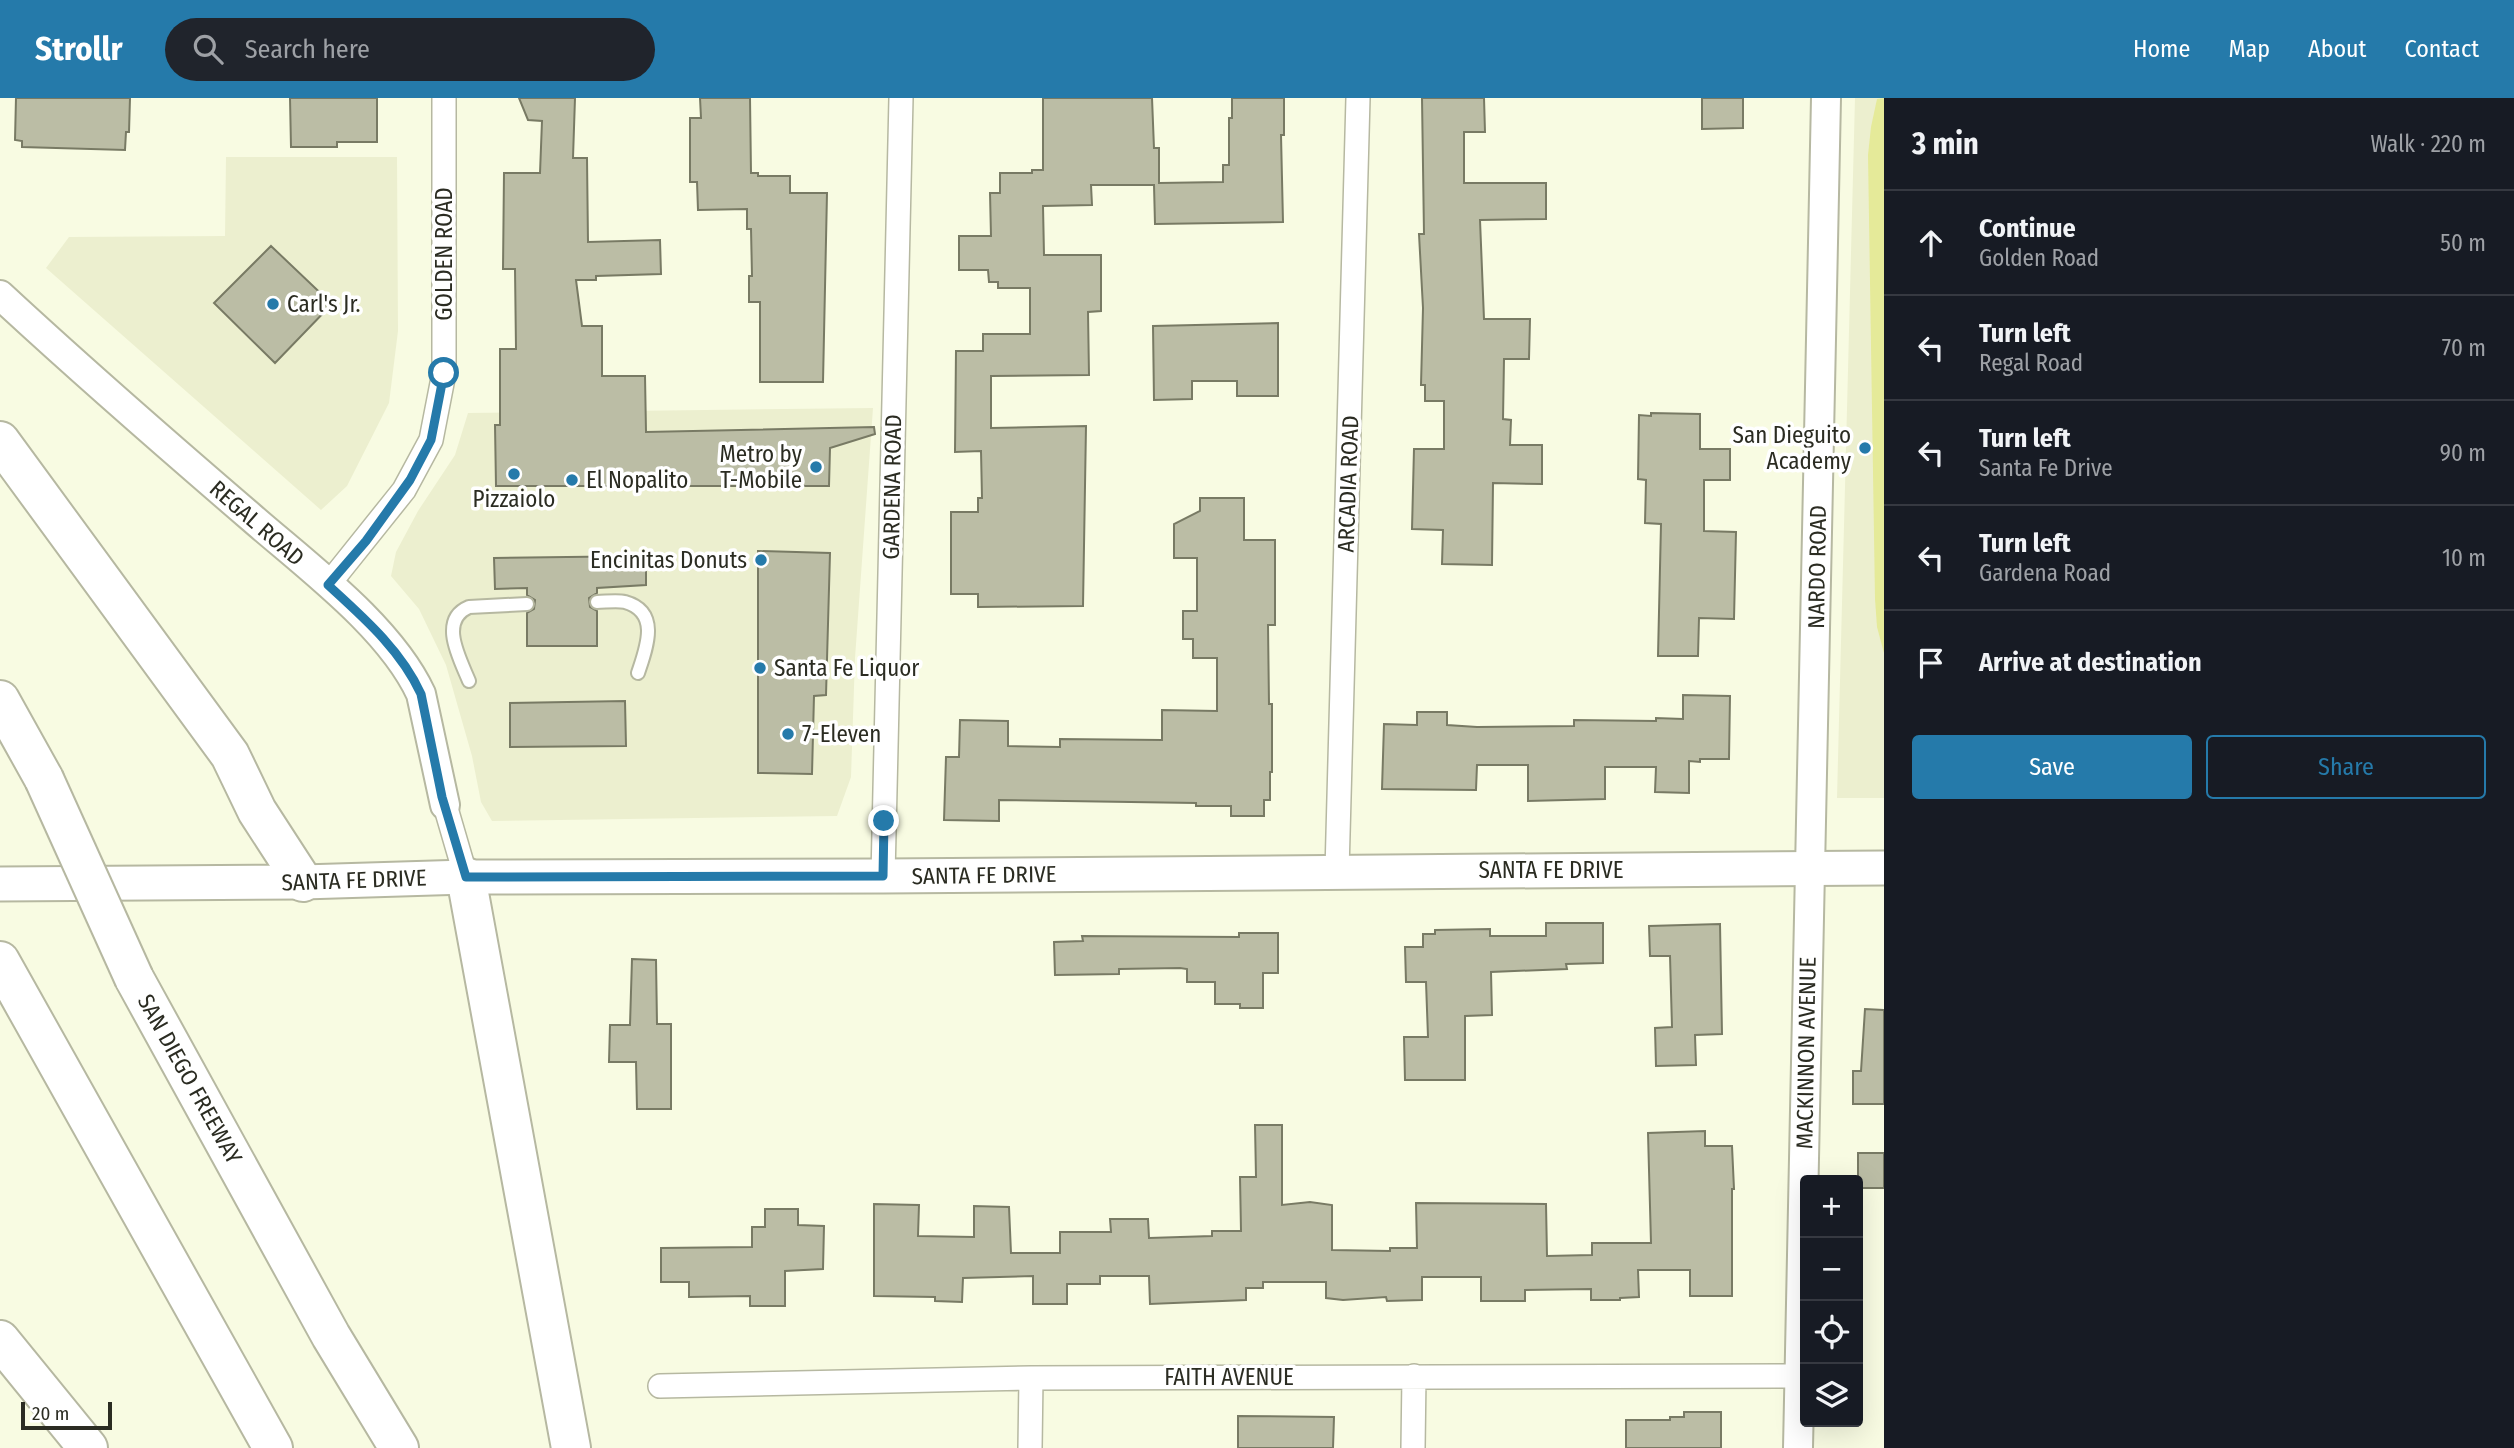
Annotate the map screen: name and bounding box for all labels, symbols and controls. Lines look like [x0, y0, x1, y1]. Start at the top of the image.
search box [165, 18, 655, 81]
text: Strollr [35, 29, 123, 69]
icon: search [189, 30, 227, 68]
text: Search here [245, 34, 370, 65]
text: Home [2133, 35, 2190, 63]
text: Map [2228, 35, 2270, 63]
text: About [2308, 35, 2366, 63]
text: Contact [2404, 35, 2479, 63]
text: 3 min [1912, 126, 1979, 162]
text: Walk · 220 m [2371, 130, 2486, 158]
street label: GOLDEN ROAD [430, 187, 458, 321]
text: Continue [1979, 213, 2076, 244]
icon: ahead [1912, 224, 1950, 262]
text: 50 m [2440, 229, 2486, 257]
text: Golden Road [1979, 244, 2099, 272]
place label: Carl's Jr. [287, 290, 360, 318]
marker: Carl's Jr. [265, 296, 281, 312]
text: Turn left [1979, 318, 2071, 349]
icon: left [1912, 329, 1950, 367]
text: 70 m [2442, 334, 2486, 362]
text: Regal Road [1979, 349, 2083, 377]
route start [428, 357, 459, 388]
street label: GARDENA ROAD [877, 414, 907, 560]
street label: ARCADIA ROAD [1332, 415, 1364, 553]
place label: San Dieguito Academy [1733, 421, 1852, 475]
text: Turn left [1979, 423, 2071, 454]
icon: left [1912, 434, 1950, 472]
text: 90 m [2440, 439, 2486, 467]
place label: Metro by T-Mobile [719, 440, 803, 494]
marker: San Dieguito Academy [1857, 440, 1873, 456]
text: Santa Fe Drive [1979, 454, 2113, 482]
marker: Metro by T-Mobile [808, 459, 824, 475]
marker: Pizzaiolo [506, 466, 522, 482]
place label: El Nopalito [586, 466, 688, 494]
marker: El Nopalito [564, 472, 580, 488]
street label: REGAL ROAD [204, 474, 310, 572]
place label: Pizzaiolo [473, 485, 555, 513]
street label: NARDO ROAD [1802, 505, 1832, 629]
text: Turn left [1979, 528, 2071, 559]
icon: left [1912, 539, 1950, 577]
text: 10 m [2442, 544, 2486, 572]
place label: Encinitas Donuts [590, 546, 747, 574]
marker: Encinitas Donuts [753, 552, 769, 568]
text: Gardena Road [1979, 559, 2111, 587]
icon: arrive [1912, 644, 1950, 682]
text: Arrive at destination [1979, 647, 2202, 678]
place label: Santa Fe Liquor [774, 654, 919, 682]
marker: Santa Fe Liquor [752, 660, 768, 676]
place label: 7-Eleven [802, 720, 881, 748]
marker: 7-Eleven [780, 726, 796, 742]
button: Save [1912, 735, 2192, 799]
button: Share [2206, 735, 2486, 799]
route end [868, 805, 899, 836]
street label: SANTA FE DRIVE [1478, 856, 1624, 884]
street label: SANTA FE DRIVE [911, 860, 1057, 890]
street label: SANTA FE DRIVE [281, 863, 427, 897]
street label: MACKINNON AVENUE [1790, 957, 1822, 1149]
street label: SAN DIEGO FREEWAY [132, 989, 248, 1169]
map controls [1800, 1175, 1863, 1427]
button: + [1800, 1175, 1863, 1238]
button: − [1800, 1238, 1863, 1301]
button: locate [1800, 1301, 1863, 1364]
street label: FAITH AVENUE [1164, 1363, 1294, 1391]
button: layers [1800, 1364, 1863, 1427]
scale bar [21, 1399, 112, 1431]
text: 20 m [32, 1402, 69, 1425]

